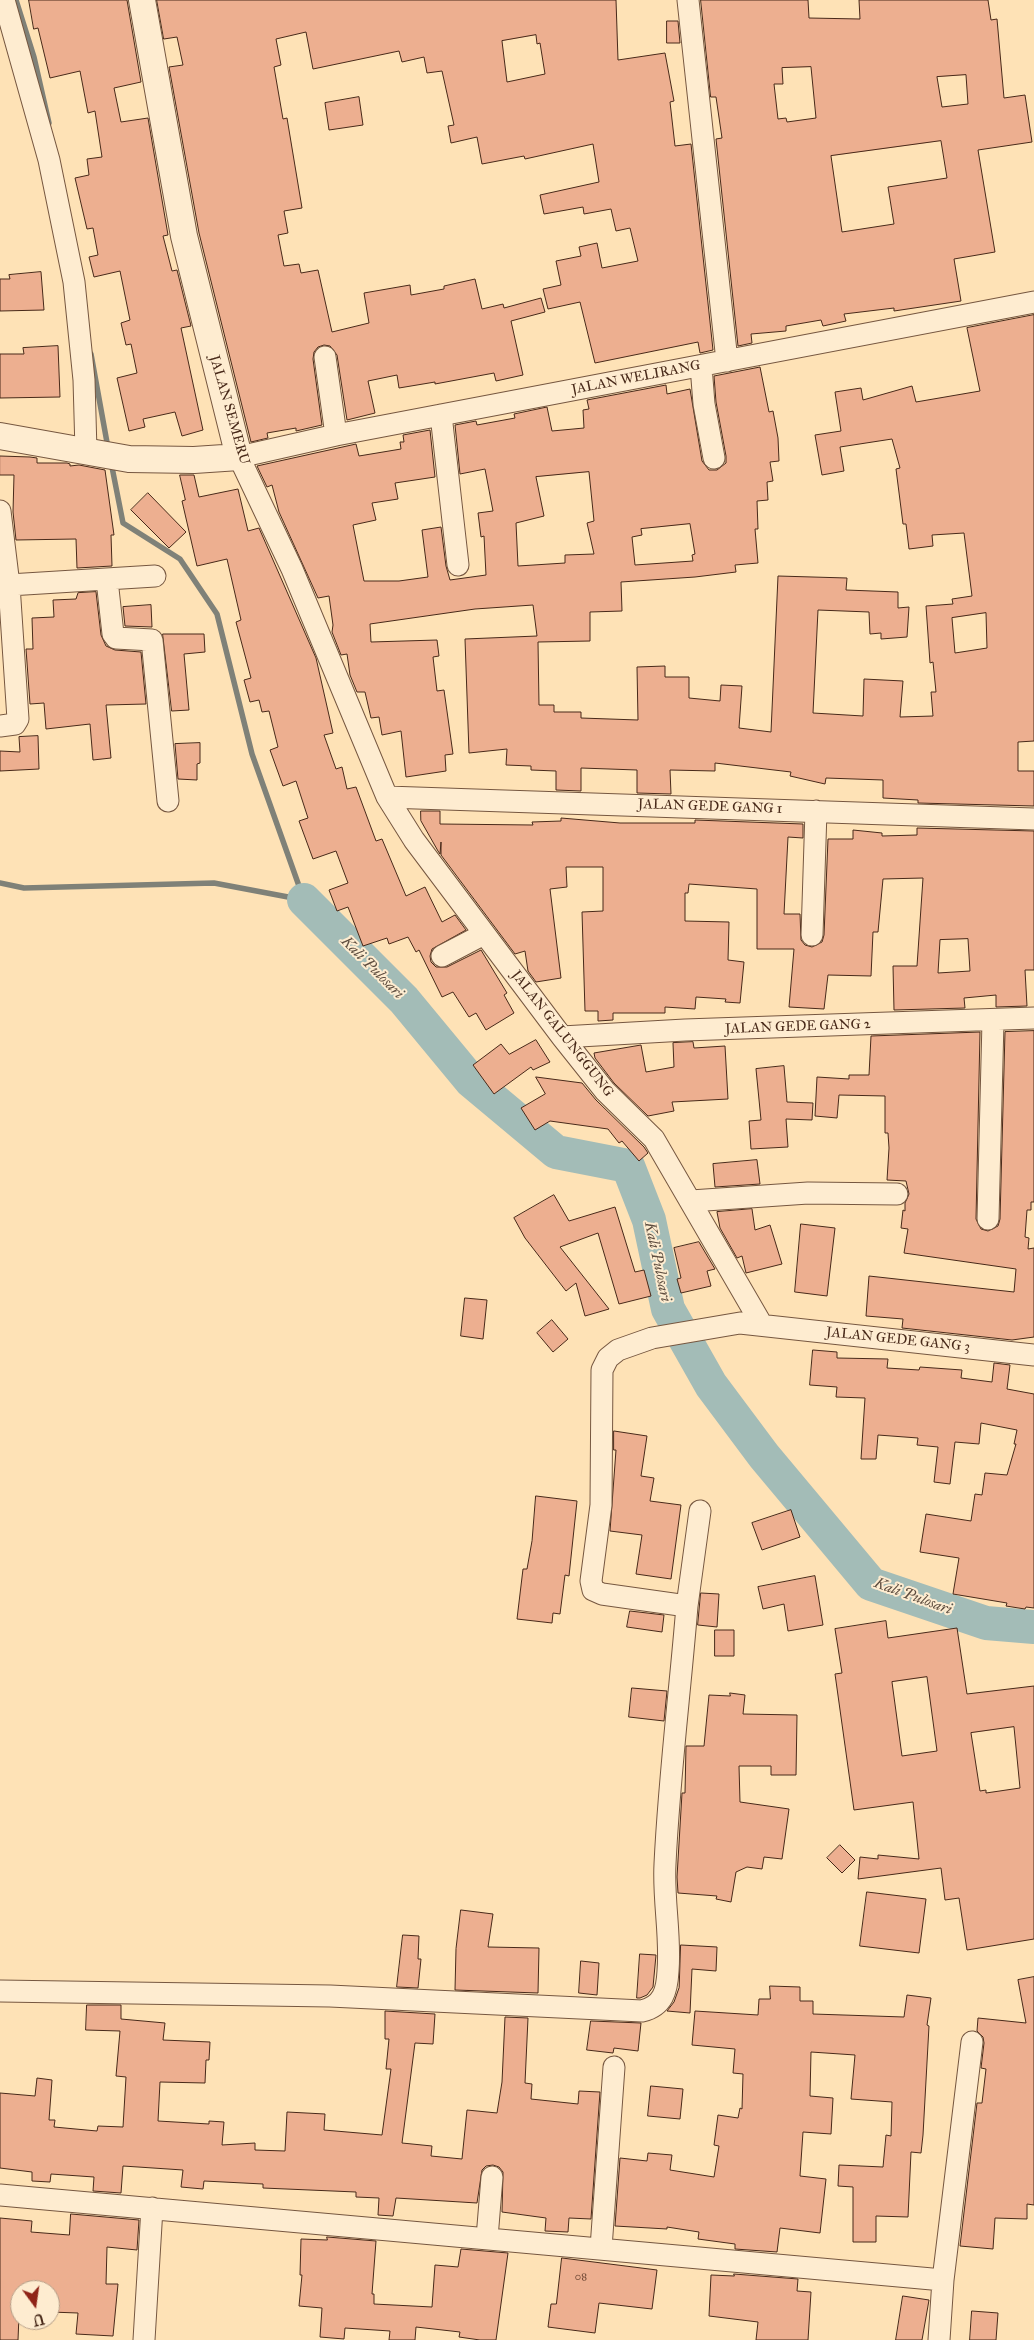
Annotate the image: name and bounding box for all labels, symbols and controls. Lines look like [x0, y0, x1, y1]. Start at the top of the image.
street label: JALAN SEMERU [205, 353, 253, 467]
street label: JALAN WELIRANG [570, 357, 702, 399]
street label: JALAN GEDE GANG 1 [638, 796, 782, 818]
water label: Kali Pulosari [337, 933, 407, 1003]
street label: JALAN GALUNGGUNG [507, 967, 617, 1101]
street label: JALAN GEDE GANG 2 [725, 1016, 871, 1038]
water label: Kali Pulosari [640, 1220, 674, 1304]
street label: JALAN GEDE GANG 3 [825, 1324, 971, 1356]
water label: Kali Pulosari [872, 1575, 954, 1619]
house number: 08 [575, 2270, 587, 2284]
north arrow [10, 2280, 60, 2330]
text: U [31, 2309, 46, 2329]

